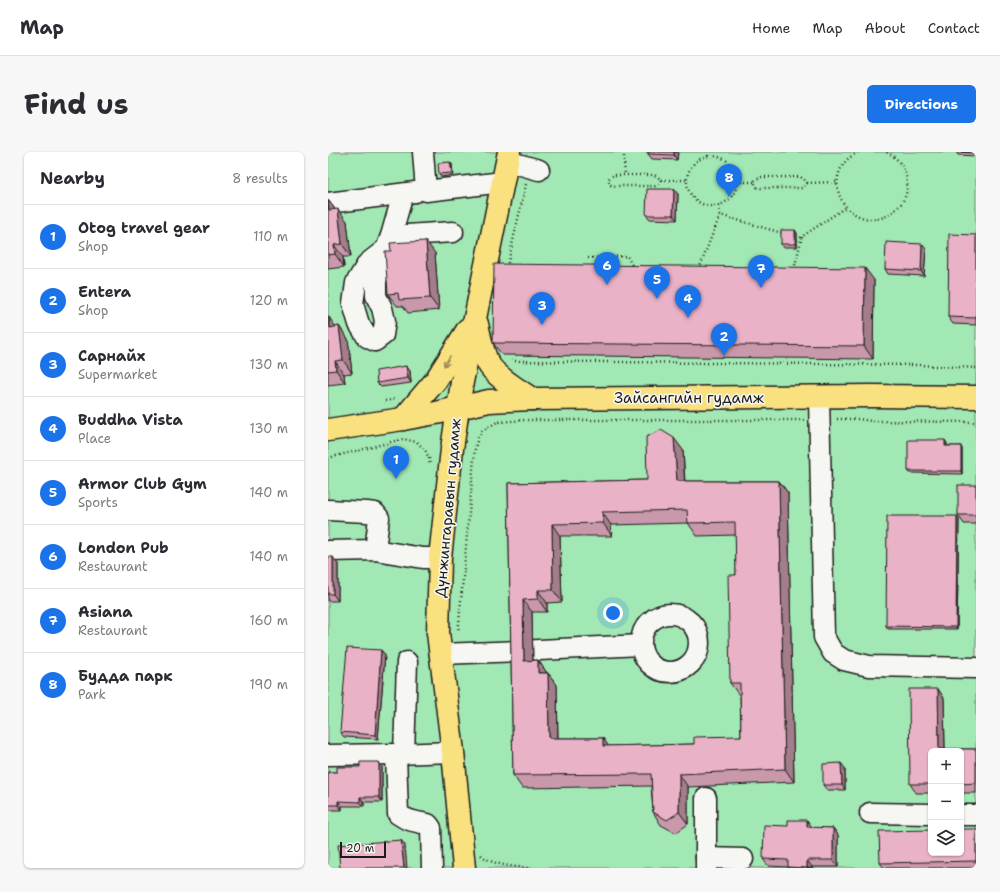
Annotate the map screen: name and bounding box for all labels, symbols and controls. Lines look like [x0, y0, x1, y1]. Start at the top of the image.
text: Map [20, 15, 64, 40]
text: Home [752, 19, 791, 37]
text: Map [813, 19, 843, 37]
text: About [865, 19, 906, 37]
text: Contact [928, 19, 980, 37]
text: Find us [24, 85, 129, 123]
button: Directions [867, 85, 976, 123]
pin: 8 [716, 164, 742, 197]
text: Nearby [40, 167, 105, 189]
text: 8 results [232, 170, 288, 187]
text: Otog travel gear [78, 218, 210, 238]
text: 1 [50, 228, 56, 245]
text: 110 m [253, 228, 288, 245]
text: Shop [78, 238, 108, 255]
pin: 6 [594, 252, 620, 285]
pin: 7 [748, 255, 774, 288]
pin: 5 [644, 266, 670, 299]
text: Entera [78, 282, 131, 302]
pin: 4 [675, 285, 701, 318]
text: 2 [48, 292, 58, 309]
text: 120 m [250, 292, 288, 309]
pin: 3 [529, 292, 555, 325]
text: Shop [78, 302, 108, 319]
pin: 2 [711, 323, 737, 356]
text: Сарнайх [78, 346, 145, 366]
text: 3 [48, 356, 58, 373]
text: 130 m [250, 356, 288, 373]
one-way arrow [443, 356, 452, 367]
text: Supermarket [78, 366, 157, 383]
street label: Зайсангийн гудамж [614, 388, 765, 408]
text: Buddha Vista [78, 410, 183, 430]
street label: Дүнжингаравын гудамж [430, 417, 466, 598]
text: 4 [48, 420, 58, 437]
text: 130 m [250, 420, 288, 437]
text: Place [78, 430, 111, 447]
pin: 1 [383, 446, 409, 479]
text: Armor Club Gym [78, 474, 207, 494]
text: 5 [49, 484, 57, 501]
text: 140 m [249, 484, 288, 501]
text: Sports [78, 494, 118, 511]
text: London Pub [78, 538, 169, 558]
text: 6 [48, 548, 58, 565]
text: 140 m [249, 548, 288, 565]
text: Restaurant [78, 558, 148, 575]
text: Asiana [78, 602, 133, 622]
your location [603, 603, 623, 623]
text: 7 [48, 612, 58, 629]
text: 160 m [250, 612, 288, 629]
text: Restaurant [78, 622, 148, 639]
text: Будда парк [78, 666, 173, 686]
text: 8 [48, 676, 58, 693]
text: 190 m [249, 676, 288, 693]
text: Park [78, 686, 106, 703]
map controls [928, 748, 964, 856]
button: + [928, 748, 964, 784]
button: − [928, 784, 964, 820]
button: layers [928, 820, 964, 856]
scale bar [340, 840, 386, 859]
text: 20 m [346, 841, 374, 856]

